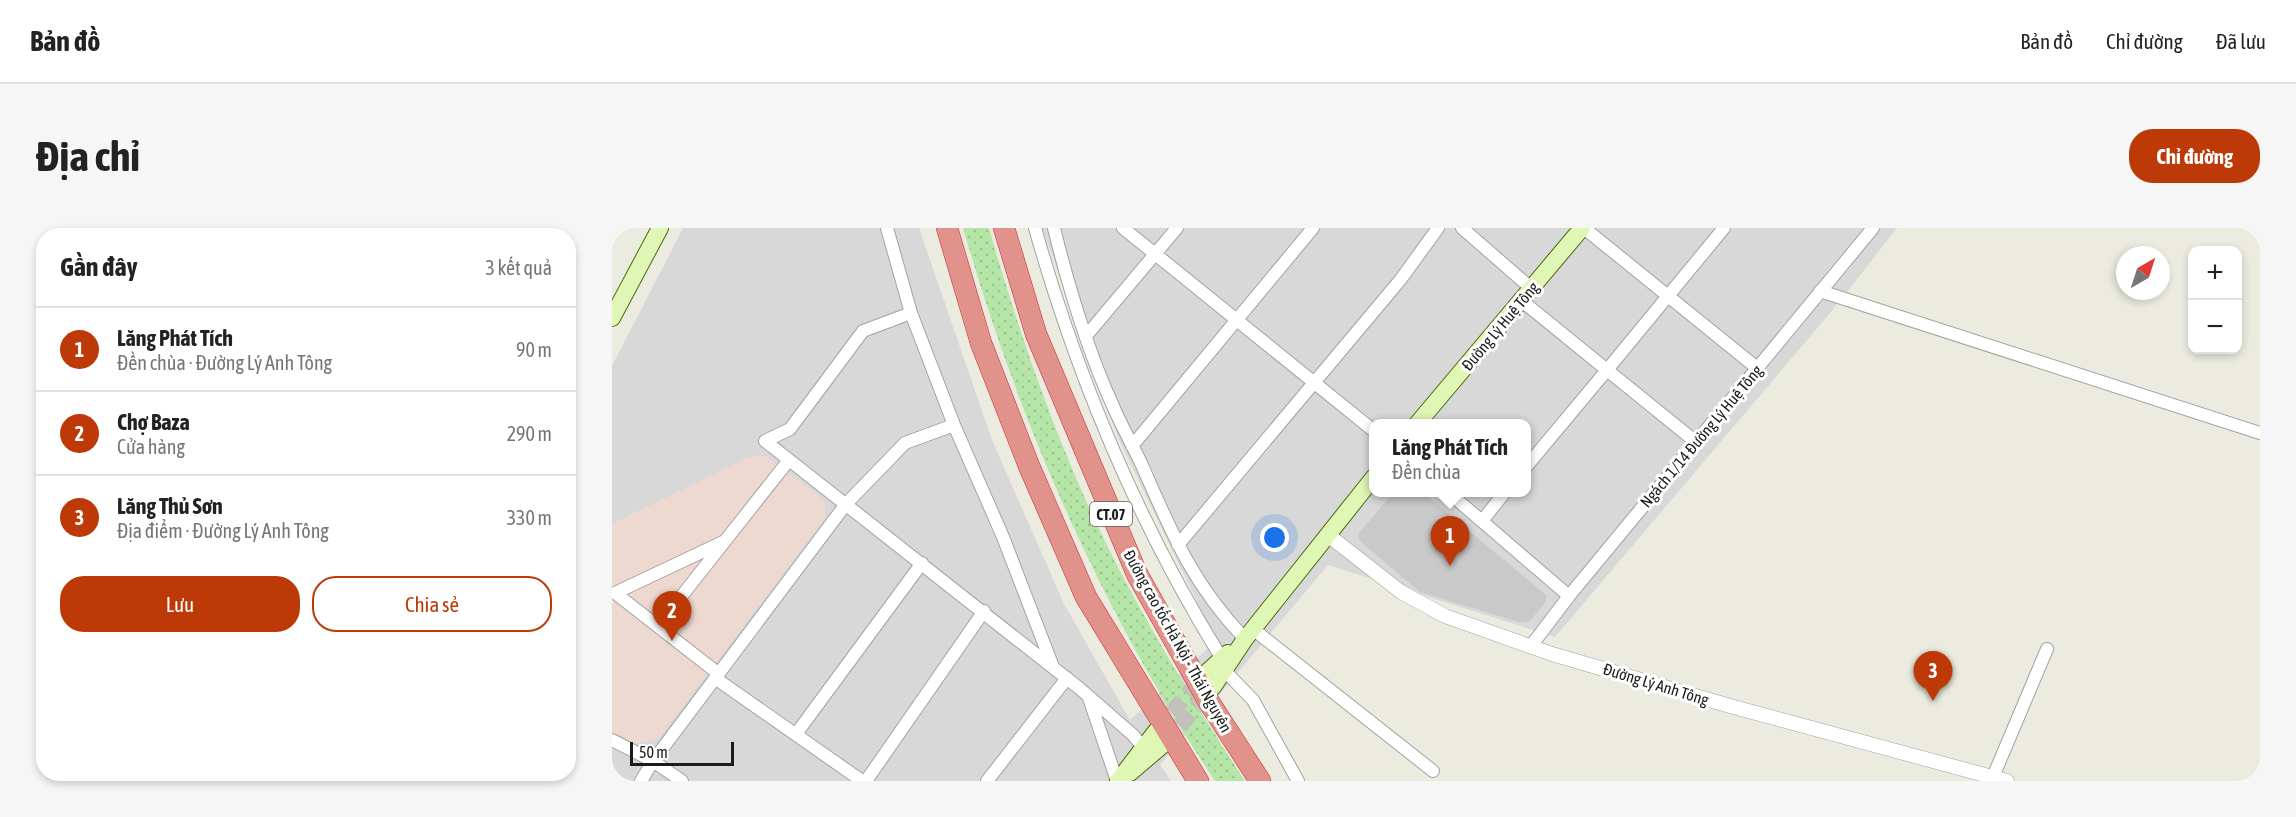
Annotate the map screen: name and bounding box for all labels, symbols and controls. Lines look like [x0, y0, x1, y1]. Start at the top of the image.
text: Bản đồ [30, 25, 100, 57]
text: Bản đồ [2020, 29, 2073, 53]
text: Chỉ đường [2106, 29, 2183, 53]
text: Đã lưu [2216, 29, 2266, 53]
button: Chỉ đường [2129, 129, 2260, 183]
text: Địa chỉ [36, 132, 140, 180]
north arrow [2116, 246, 2170, 300]
map controls [2188, 246, 2242, 354]
button: + [2188, 246, 2242, 300]
text: Gần đây [60, 252, 137, 282]
text: 3 kết quả [485, 256, 552, 279]
street label: Đường Lý Huệ Tông [1458, 278, 1543, 375]
button: − [2188, 300, 2242, 354]
text: Lăng Phát Tích [117, 325, 233, 351]
text: 1 [75, 338, 84, 361]
text: 90 m [516, 338, 552, 361]
text: Đền chùa · Đường Lý Anh Tông [117, 351, 332, 374]
street label: Ngách 1/14 Đường Lý Huệ Tông [1636, 361, 1766, 511]
text: Chợ Baza [117, 409, 190, 435]
popup [1369, 419, 1531, 497]
text: 2 [75, 422, 84, 445]
text: 290 m [507, 422, 552, 445]
text: Lăng Phát Tích [1392, 434, 1508, 460]
text: Cửa hàng [117, 435, 185, 458]
text: Đền chùa [1392, 460, 1461, 483]
text: Lăng Thủ Sơn [117, 493, 223, 519]
road number: CT.07 [1090, 502, 1132, 526]
text: 3 [75, 506, 84, 529]
text: 330 m [507, 506, 552, 529]
pin: 1 [1430, 516, 1470, 566]
text: Địa điểm · Đường Lý Anh Tông [117, 519, 329, 542]
your location [1260, 523, 1289, 552]
street label: Đường cao tốc Hà Nội - Thái Nguyên [1119, 546, 1237, 736]
button: Lưu [60, 576, 300, 632]
button: Chia sẻ [312, 576, 552, 632]
pin: 2 [652, 592, 692, 641]
pin: 3 [1914, 652, 1952, 701]
street label: Đường Lý Anh Tông [1601, 659, 1711, 710]
scale bar [630, 739, 734, 766]
text: 50 m [639, 743, 668, 761]

